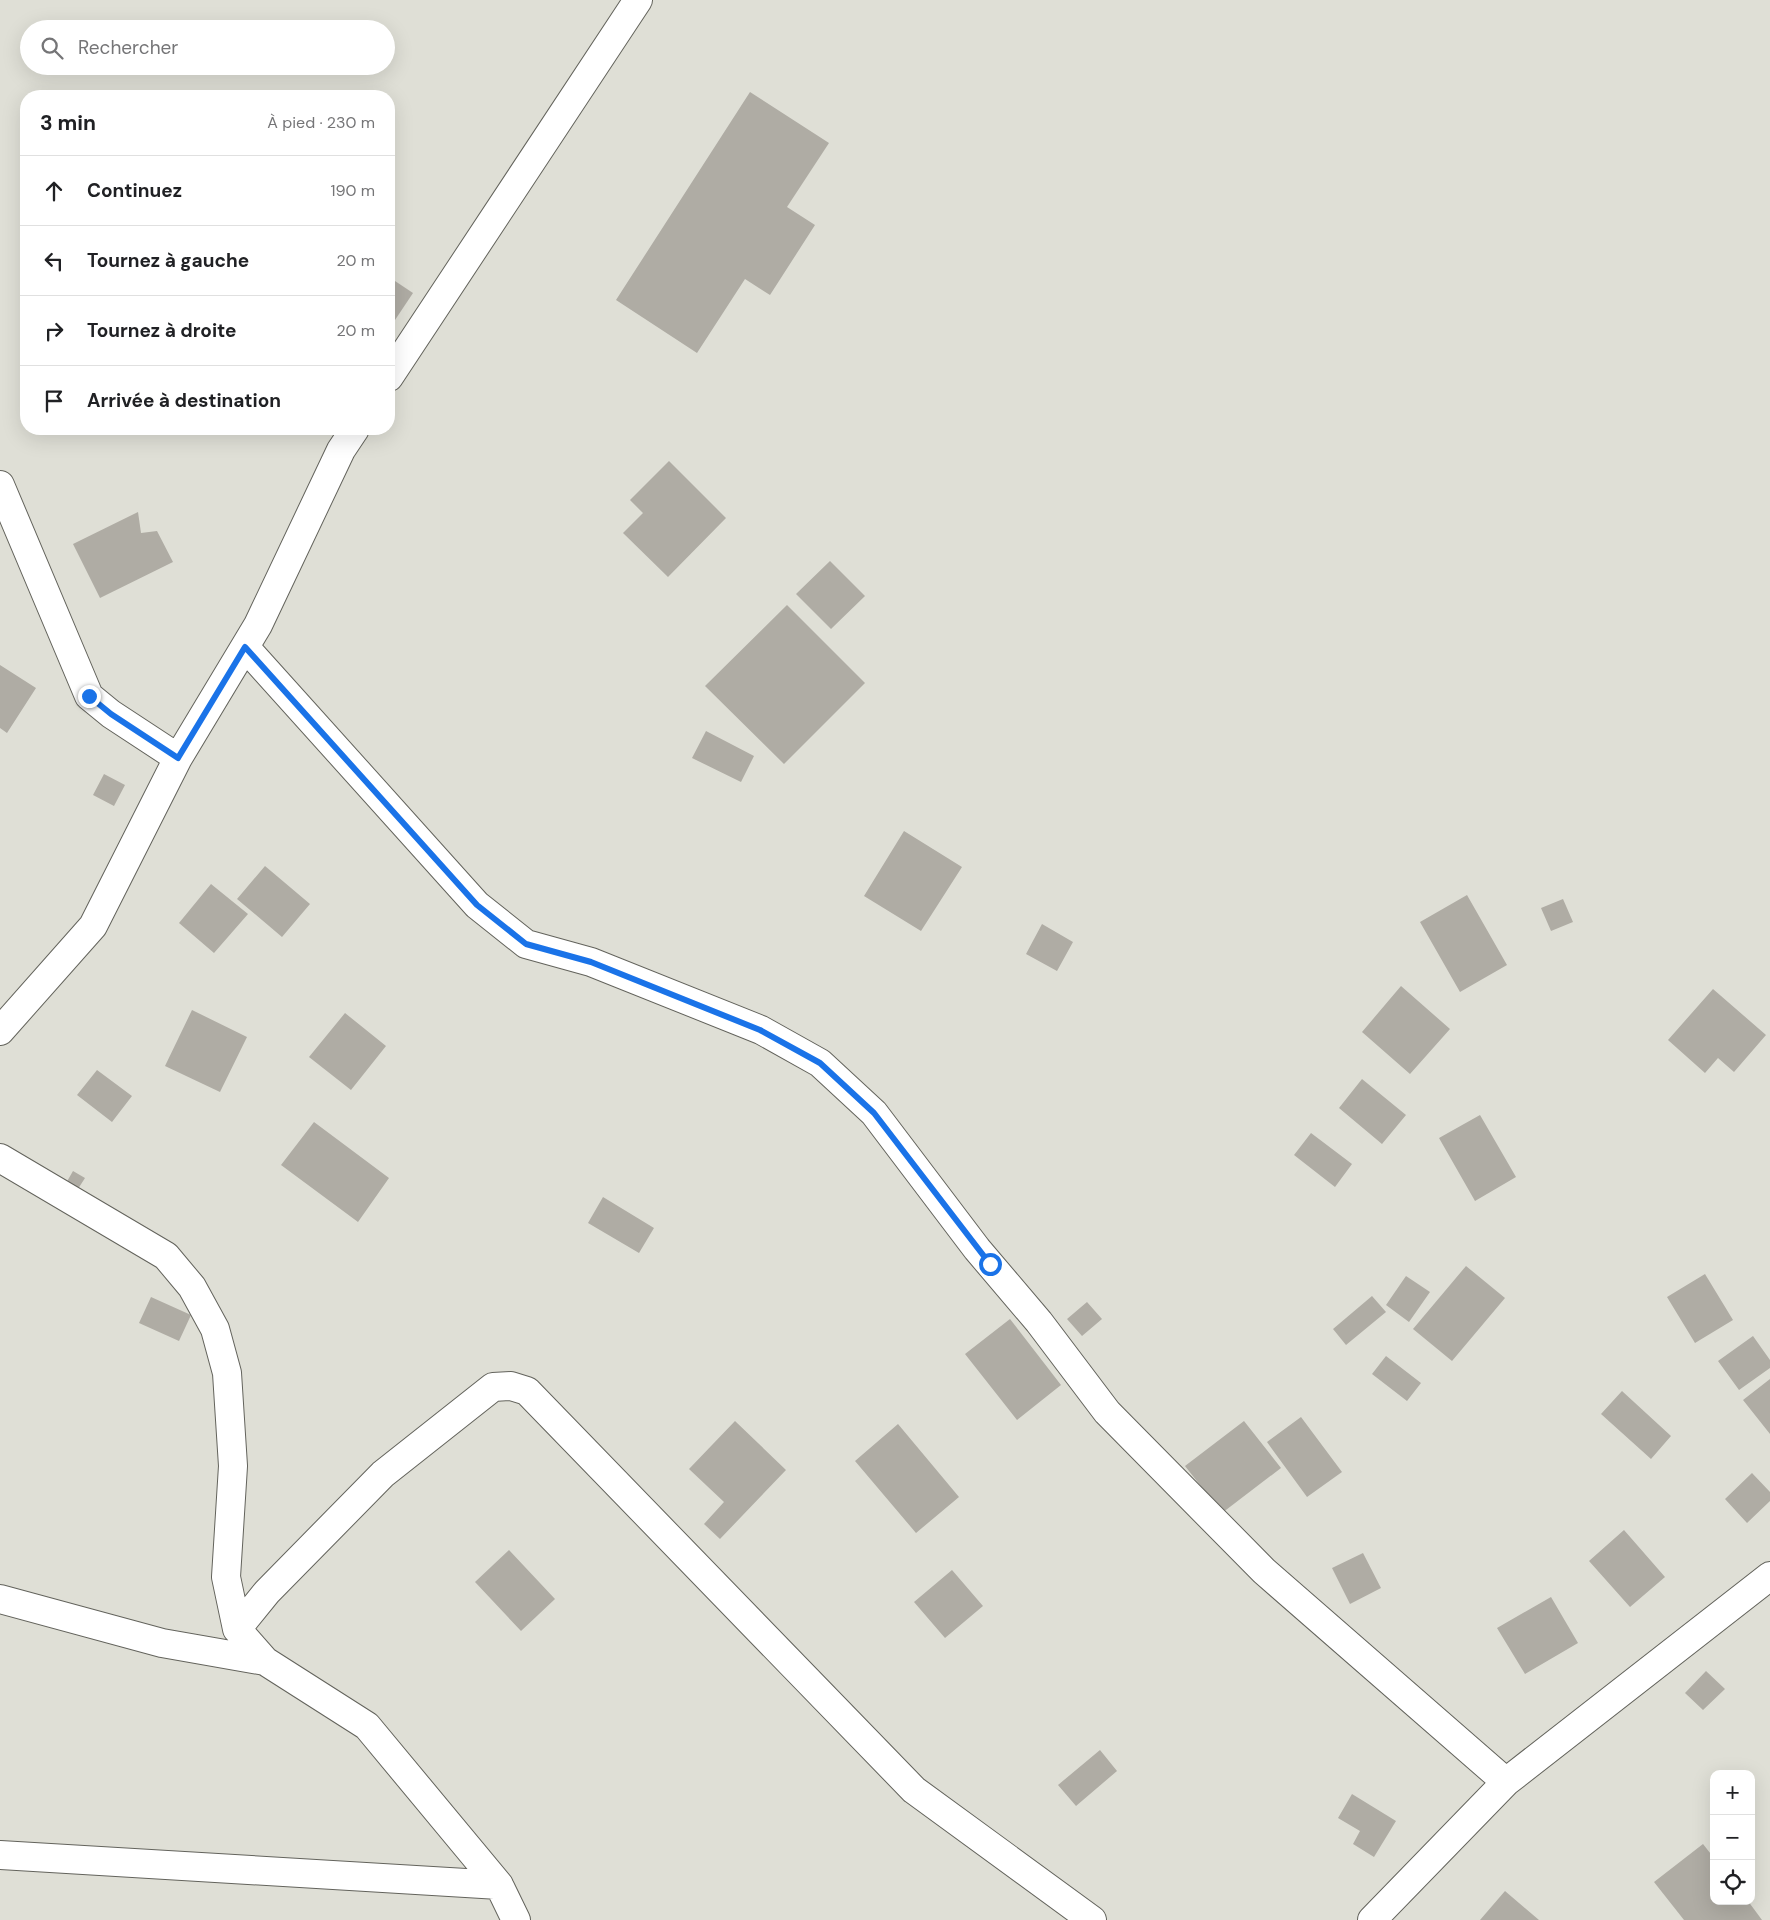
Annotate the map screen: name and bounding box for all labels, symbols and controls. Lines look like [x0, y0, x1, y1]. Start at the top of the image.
search box [20, 20, 395, 75]
icon: search [38, 34, 66, 62]
text: Rechercher [78, 35, 178, 60]
text: 3 min [40, 109, 96, 137]
text: À pied · 230 m [267, 112, 375, 133]
icon: ahead [40, 177, 68, 205]
text: Continuez [87, 178, 182, 203]
text: 190 m [331, 180, 375, 201]
icon: left [40, 247, 68, 275]
text: Tournez à gauche [87, 248, 249, 273]
text: 20 m [336, 250, 375, 271]
icon: right [40, 317, 68, 345]
text: Tournez à droite [87, 318, 237, 343]
text: 20 m [336, 320, 375, 341]
icon: arrive [40, 387, 68, 415]
text: Arrivée à destination [87, 388, 281, 413]
route end [78, 685, 101, 708]
route start [979, 1253, 1002, 1276]
map controls [1710, 1770, 1755, 1905]
button: + [1710, 1770, 1755, 1815]
button: − [1710, 1815, 1755, 1860]
button: locate [1710, 1860, 1755, 1905]

